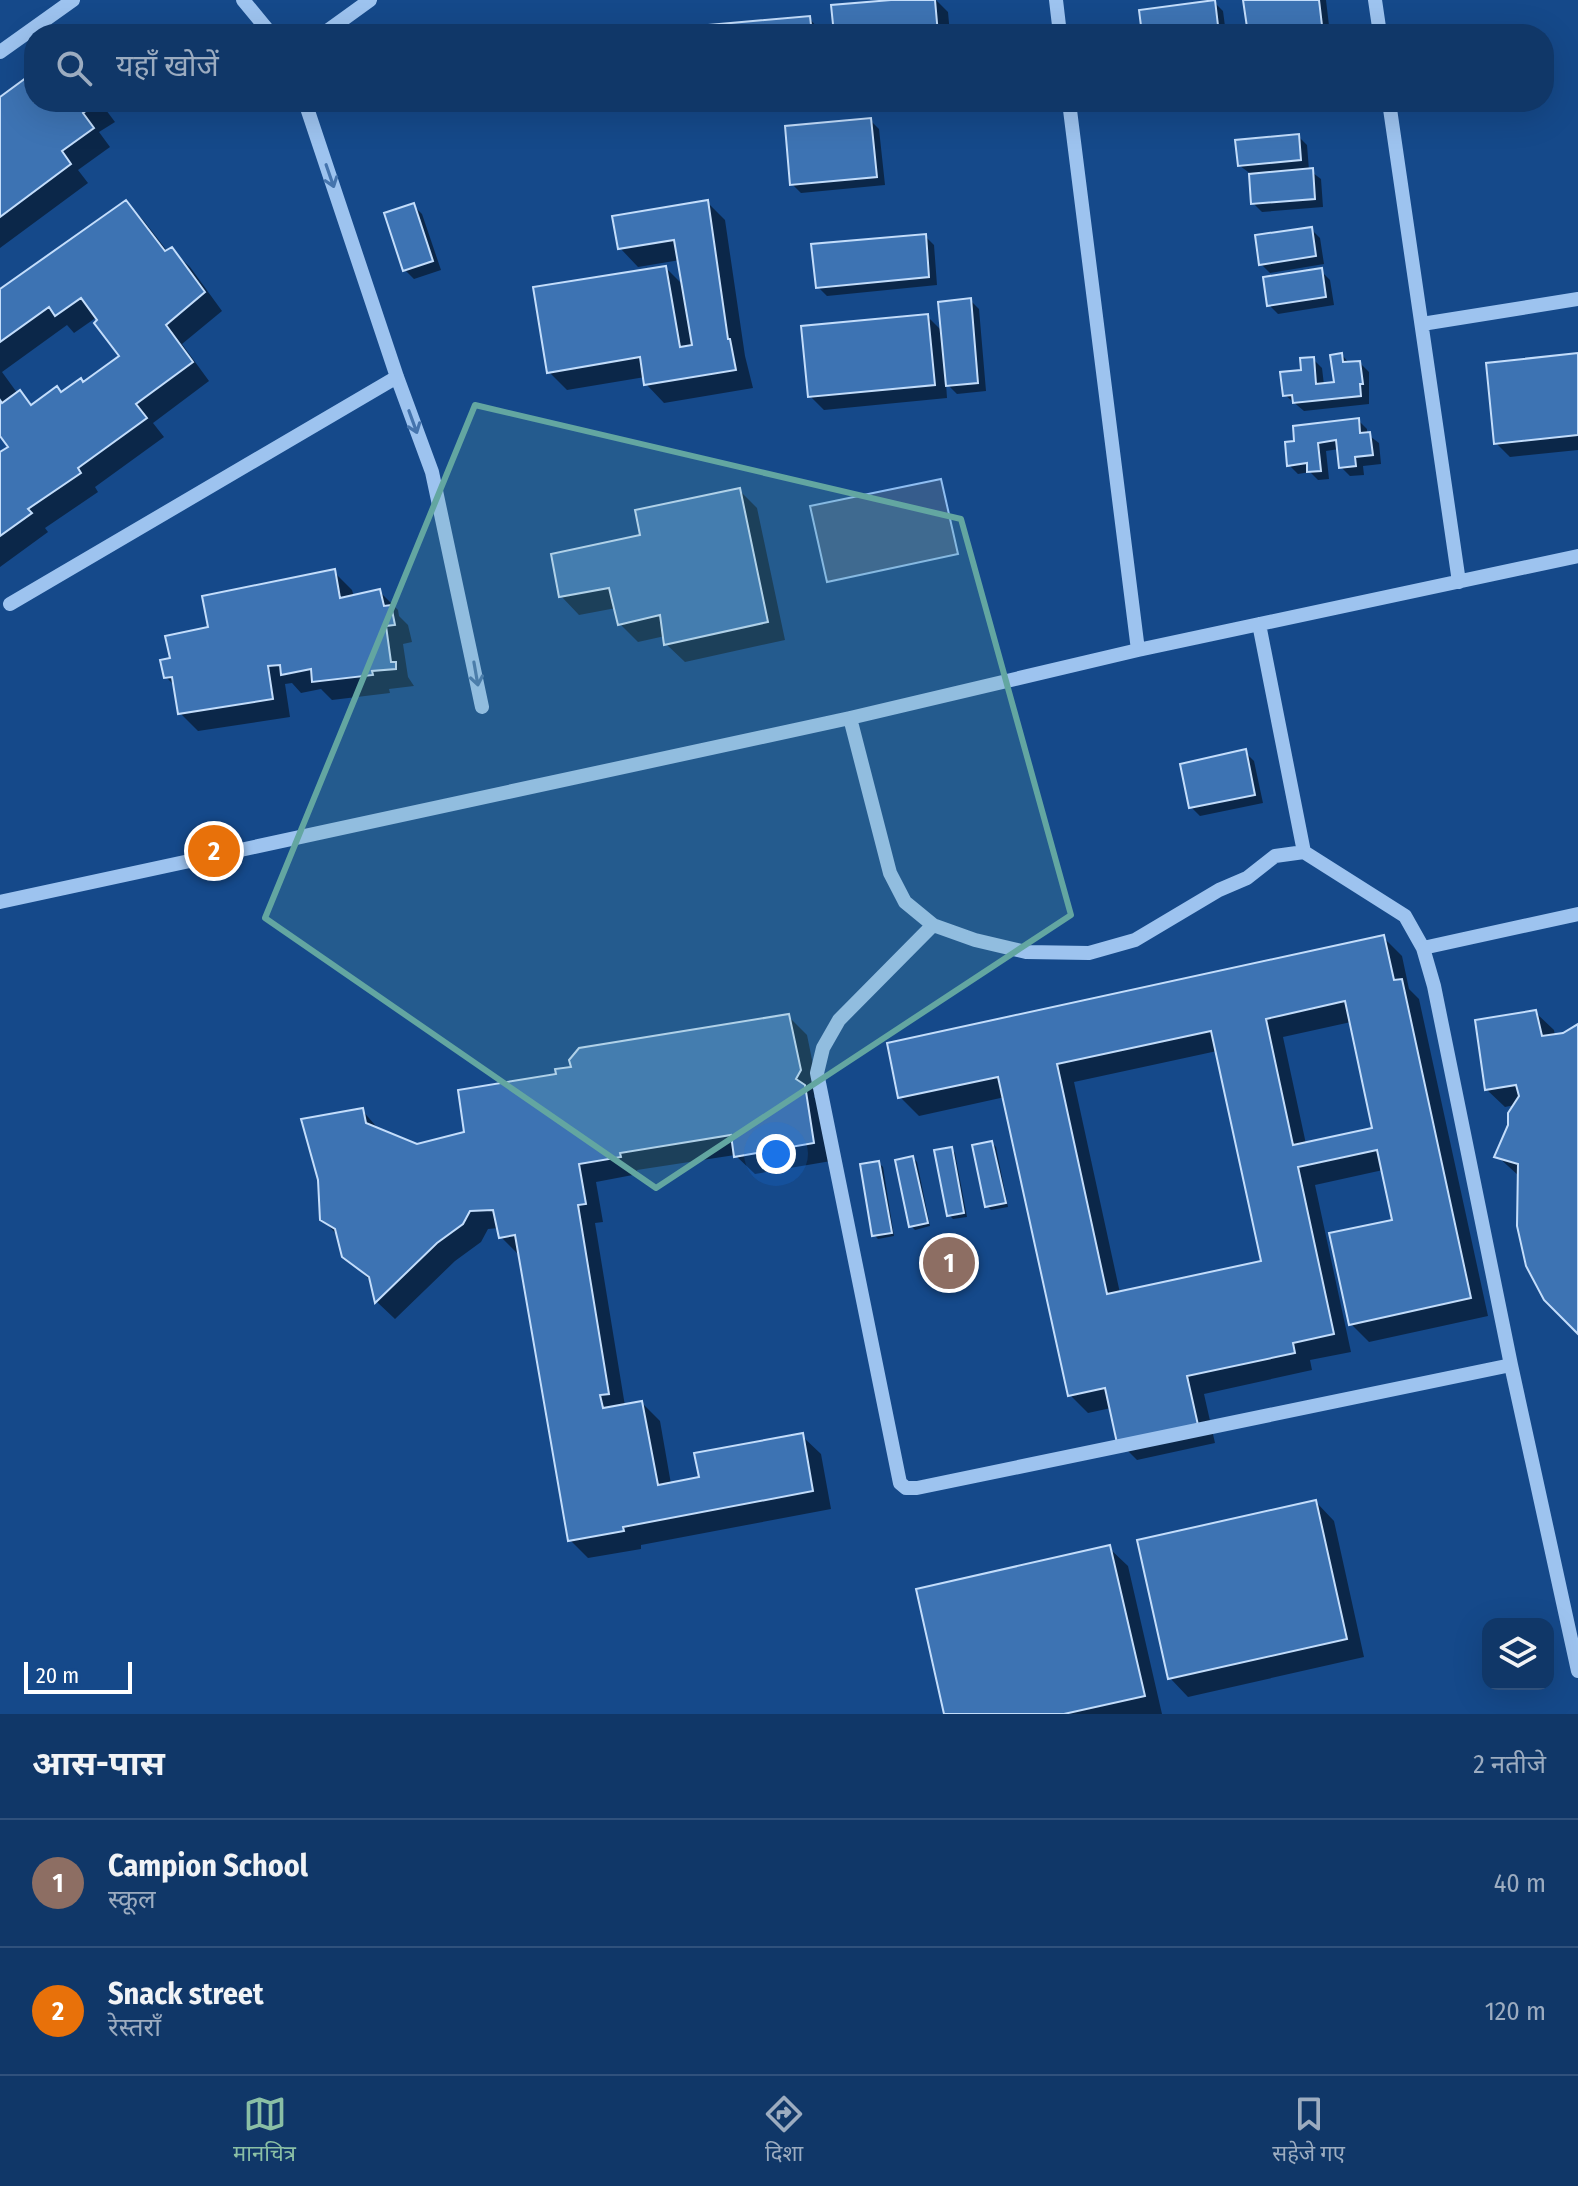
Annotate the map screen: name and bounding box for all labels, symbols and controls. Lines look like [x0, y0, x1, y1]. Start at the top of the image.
search box [24, 24, 1554, 112]
icon: search [52, 46, 96, 90]
text: यहाँ खोजें [116, 48, 219, 84]
one-way arrow [324, 163, 339, 188]
one-way arrow [407, 409, 422, 434]
one-way arrow [470, 661, 485, 686]
pin: 2 [188, 821, 240, 881]
your location [756, 1134, 796, 1174]
pin: 1 [923, 1233, 975, 1293]
map controls [1482, 1618, 1554, 1690]
button: layers [1482, 1618, 1554, 1690]
scale bar [24, 1658, 132, 1694]
text: 20 m [36, 1662, 79, 1689]
text: आस-पास [32, 1743, 165, 1784]
text: 2 नतीजे [1473, 1749, 1546, 1780]
text: Campion School [108, 1848, 308, 1884]
text: 1 [53, 1868, 64, 1899]
text: 40 m [1494, 1868, 1546, 1899]
text: स्कूल [108, 1884, 156, 1915]
text: Snack street [108, 1976, 264, 2012]
text: 2 [52, 1996, 64, 2027]
text: 120 m [1485, 1996, 1546, 2027]
text: रेस्तराँ [108, 2012, 161, 2043]
tab: मानचित्र [233, 2092, 296, 2170]
tab: दिशा [762, 2092, 806, 2170]
tab: सहेजे गए [1272, 2092, 1345, 2170]

